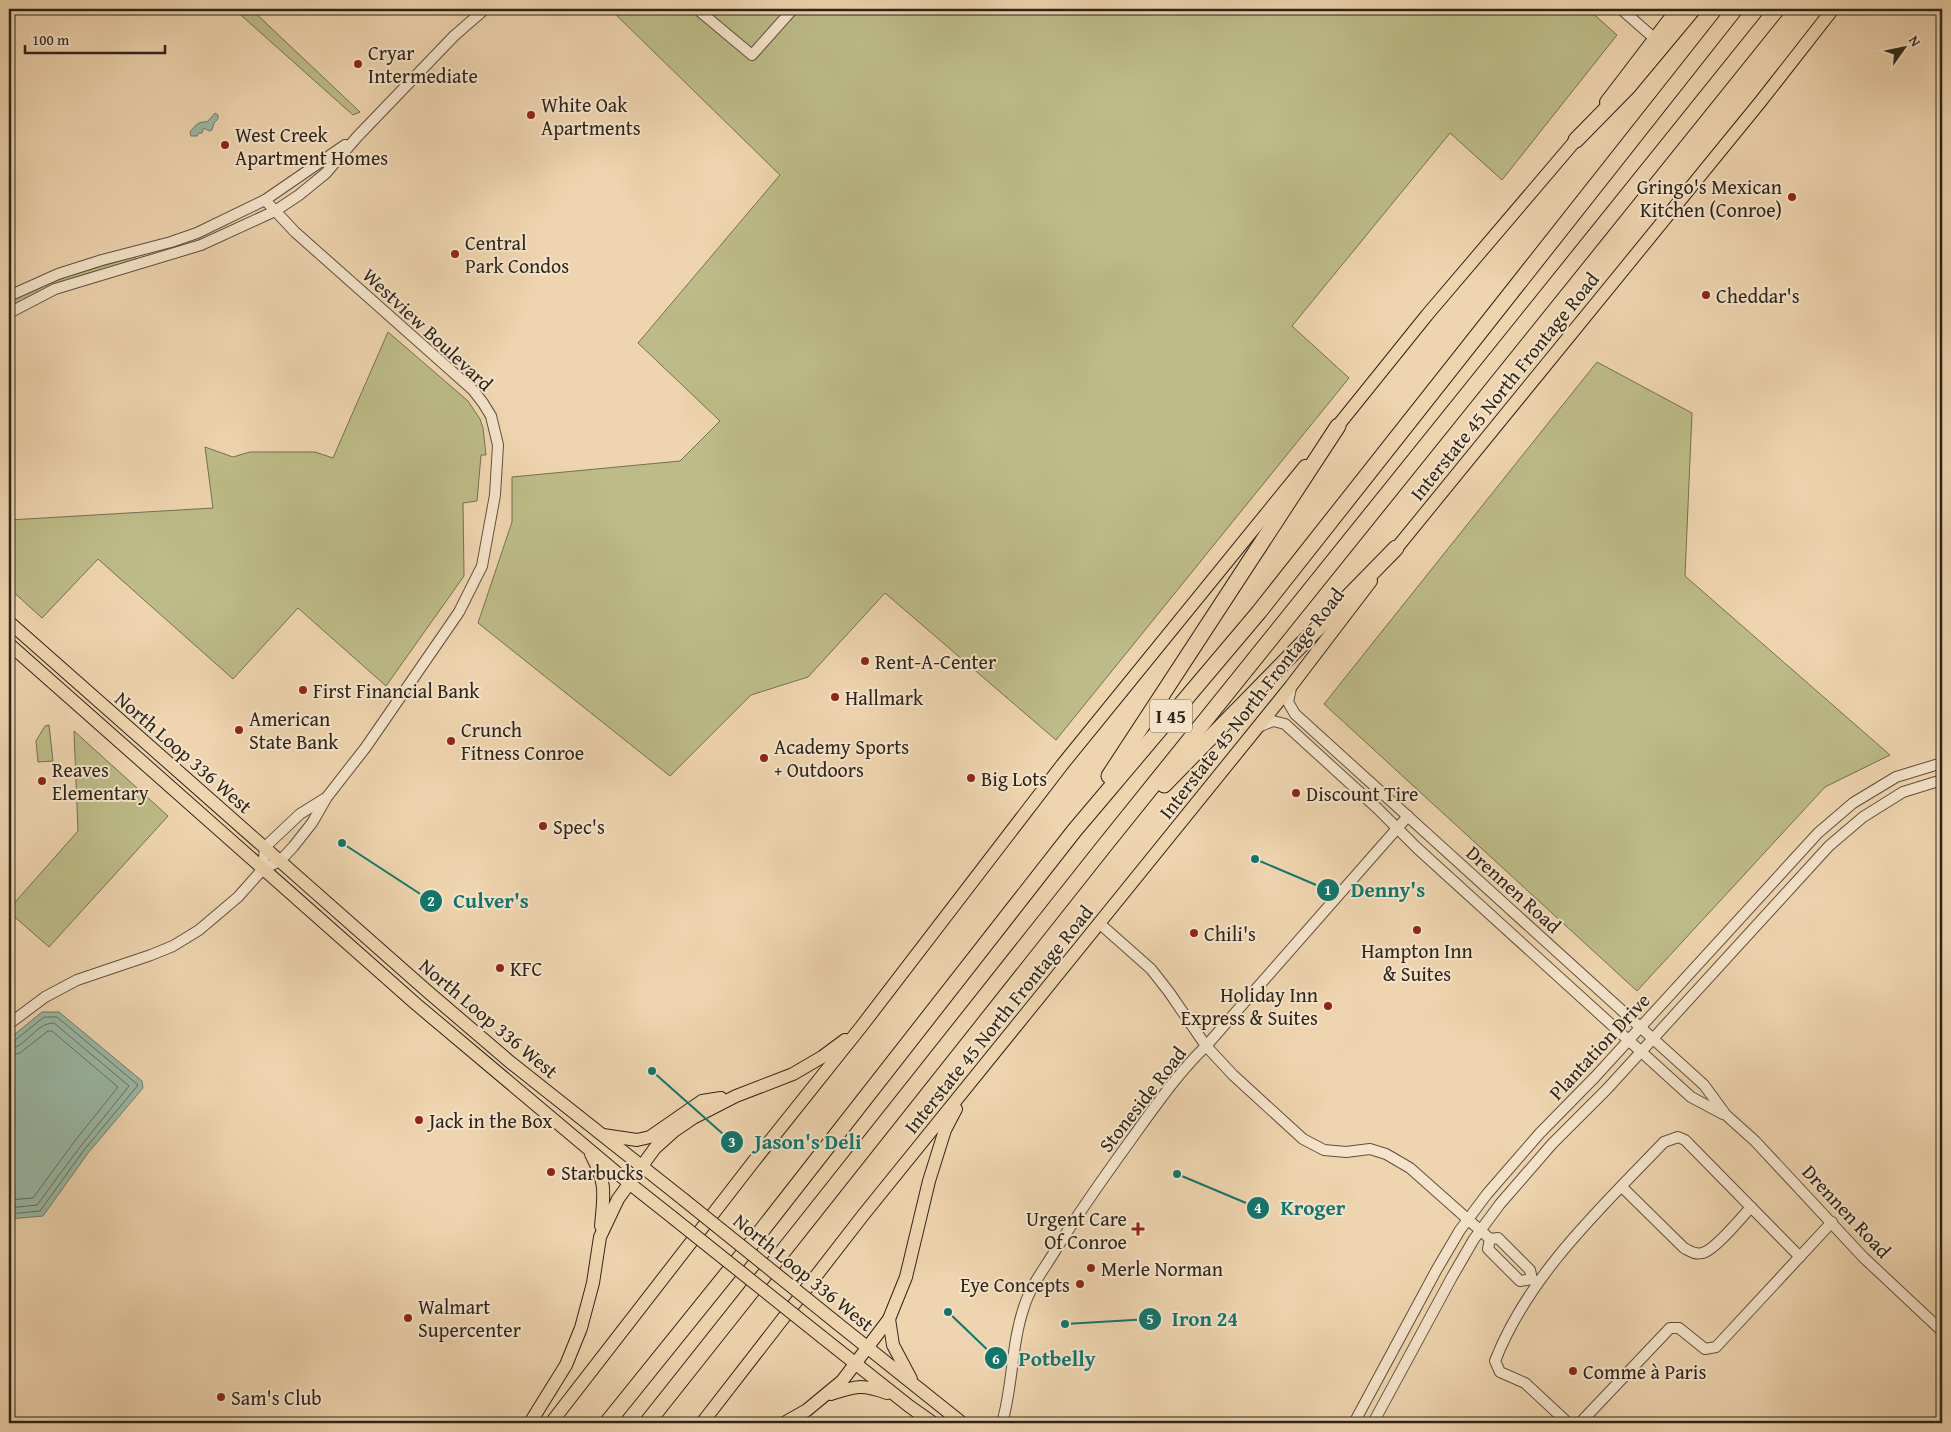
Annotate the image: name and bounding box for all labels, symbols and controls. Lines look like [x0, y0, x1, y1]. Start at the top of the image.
scale bar [25, 22, 165, 54]
north arrow [1878, 22, 1928, 72]
text: 100 m [32, 29, 70, 50]
text: N [1904, 32, 1926, 51]
place label: Cryar Intermediate [368, 38, 478, 90]
marker: Cryar Intermediate [352, 58, 364, 70]
place label: White Oak Apartments [541, 90, 641, 142]
marker: White Oak Apartments [525, 109, 537, 121]
place label: West Creek Apartment Homes [235, 120, 388, 172]
marker: West Creek Apartment Homes [219, 139, 231, 151]
place label: Gringo's Mexican Kitchen (Conroe) [1637, 172, 1782, 224]
marker: Gringo's Mexican Kitchen (Conroe) [1786, 191, 1798, 203]
place label: Central Park Condos [465, 228, 569, 280]
marker: Central Park Condos [449, 248, 461, 260]
street label: Westview Boulevard [356, 261, 500, 398]
street label: Interstate 45 North Frontage Road [1403, 265, 1606, 506]
place label: Cheddar's [1716, 281, 1800, 310]
marker: Cheddar's [1700, 289, 1712, 301]
street label: Interstate 45 North Frontage Road [1151, 581, 1351, 825]
place label: Rent-A-Center [875, 647, 996, 676]
marker: Rent-A-Center [859, 655, 871, 667]
place label: First Financial Bank [313, 676, 480, 705]
place label: Hallmark [845, 683, 924, 712]
street label: North Loop 336 West [109, 684, 259, 820]
marker: First Financial Bank [297, 684, 309, 696]
marker: Hallmark [829, 691, 841, 703]
road number: I 45 [1150, 699, 1192, 732]
place label: American State Bank [249, 704, 339, 756]
place label: Crunch Fitness Conroe [461, 715, 584, 767]
marker: American State Bank [233, 724, 245, 736]
place label: Academy Sports + Outdoors [774, 732, 909, 784]
marker: Crunch Fitness Conroe [445, 735, 457, 747]
marker: Academy Sports + Outdoors [758, 752, 770, 764]
place label: Reaves Elementary [52, 755, 149, 807]
place label: Big Lots [981, 764, 1047, 793]
marker: Big Lots [965, 772, 977, 784]
marker: Reaves Elementary [36, 775, 48, 787]
place label: Discount Tire [1306, 779, 1418, 808]
marker: Discount Tire [1290, 787, 1302, 799]
place label: Spec's [553, 812, 605, 841]
marker: Spec's [537, 820, 549, 832]
street label: Drennen Road [1460, 838, 1568, 940]
callout: Denny's [1316, 872, 1435, 908]
text: Denny's [1351, 874, 1425, 905]
text: 1 [1324, 879, 1332, 900]
callout: Culver's [419, 883, 539, 919]
text: Culver's [453, 885, 529, 916]
text: 2 [427, 890, 435, 911]
street label: Interstate 45 North Frontage Road [897, 898, 1100, 1139]
place label: Chili's [1204, 919, 1256, 948]
marker: Hampton Inn & Suites [1411, 924, 1423, 936]
marker: Chili's [1188, 927, 1200, 939]
place label: Hampton Inn & Suites [1361, 936, 1473, 988]
street label: North Loop 336 West [413, 951, 565, 1085]
place label: KFC [510, 954, 543, 983]
marker: KFC [494, 962, 506, 974]
place label: Holiday Inn Express & Suites [1181, 980, 1318, 1032]
street label: Plantation Drive [1542, 986, 1656, 1106]
marker: Holiday Inn Express & Suites [1322, 1000, 1334, 1012]
street label: Stoneside Road [1091, 1040, 1193, 1158]
place label: Jack in the Box [426, 1106, 553, 1135]
marker: Jack in the Box [413, 1114, 425, 1126]
callout: Jason's Deli [720, 1124, 872, 1160]
text: Jason's Deli [751, 1126, 862, 1157]
text: 3 [728, 1131, 736, 1152]
place label: Starbucks [561, 1158, 643, 1187]
street label: Drennen Road [1796, 1158, 1898, 1265]
marker: Starbucks [545, 1166, 557, 1178]
callout: Kroger [1246, 1190, 1355, 1226]
text: Kroger [1281, 1192, 1346, 1223]
text: 4 [1254, 1197, 1262, 1218]
place label: Urgent Care Of Conroe [1026, 1204, 1127, 1256]
street label: North Loop 336 West [727, 1206, 881, 1338]
marker: Urgent Care Of Conroe [1131, 1222, 1145, 1236]
place label: Merle Norman [1101, 1254, 1223, 1283]
marker: Merle Norman [1085, 1262, 1097, 1274]
place label: Eye Concepts [960, 1270, 1070, 1299]
marker: Eye Concepts [1074, 1278, 1086, 1290]
place label: Walmart Supercenter [418, 1292, 521, 1344]
callout: Iron 24 [1137, 1301, 1248, 1337]
text: Iron 24 [1172, 1303, 1238, 1334]
text: 5 [1146, 1308, 1154, 1329]
marker: Walmart Supercenter [402, 1312, 414, 1324]
callout: Potbelly [984, 1340, 1106, 1376]
text: Potbelly [1019, 1343, 1096, 1374]
text: 6 [992, 1348, 1000, 1369]
place label: Comme à Paris [1583, 1357, 1706, 1386]
marker: Comme à Paris [1567, 1365, 1579, 1377]
place label: Sam's Club [231, 1383, 322, 1412]
marker: Sam's Club [215, 1391, 227, 1403]

